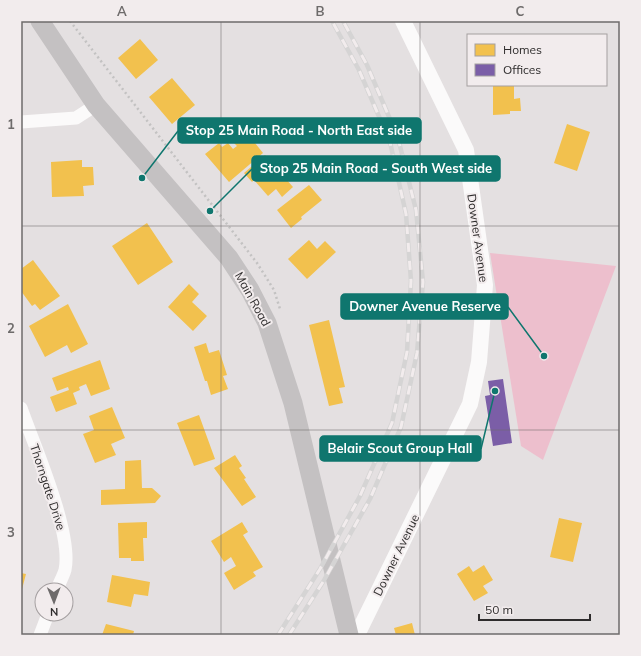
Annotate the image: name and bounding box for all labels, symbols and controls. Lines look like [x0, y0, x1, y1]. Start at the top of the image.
text: A [117, 3, 127, 19]
text: B [316, 3, 325, 19]
text: C [516, 3, 525, 19]
legend [467, 34, 607, 86]
text: Homes [503, 42, 542, 57]
text: Offices [503, 62, 541, 77]
text: 1 [7, 116, 15, 132]
callout: Stop 25 Main Road - North East side [178, 118, 421, 143]
text: Stop 25 Main Road - North East side [186, 122, 412, 138]
callout: Stop 25 Main Road - South West side [252, 156, 500, 181]
text: Stop 25 Main Road - South West side [260, 160, 492, 176]
street label: Downer Avenue [464, 193, 492, 283]
street label: Main Road [232, 269, 274, 329]
callout: Downer Avenue Reserve [341, 294, 508, 319]
text: Downer Avenue Reserve [349, 298, 501, 314]
text: 2 [7, 320, 15, 336]
callout: Belair Scout Group Hall [320, 436, 481, 461]
text: Belair Scout Group Hall [328, 440, 472, 456]
street label: Thorngate Drive [27, 442, 69, 532]
street label: Downer Avenue [370, 512, 422, 598]
text: 3 [7, 524, 15, 540]
north arrow [34, 582, 74, 622]
scale bar [479, 596, 590, 622]
text: 50 m [485, 602, 513, 617]
text: N [50, 605, 58, 619]

